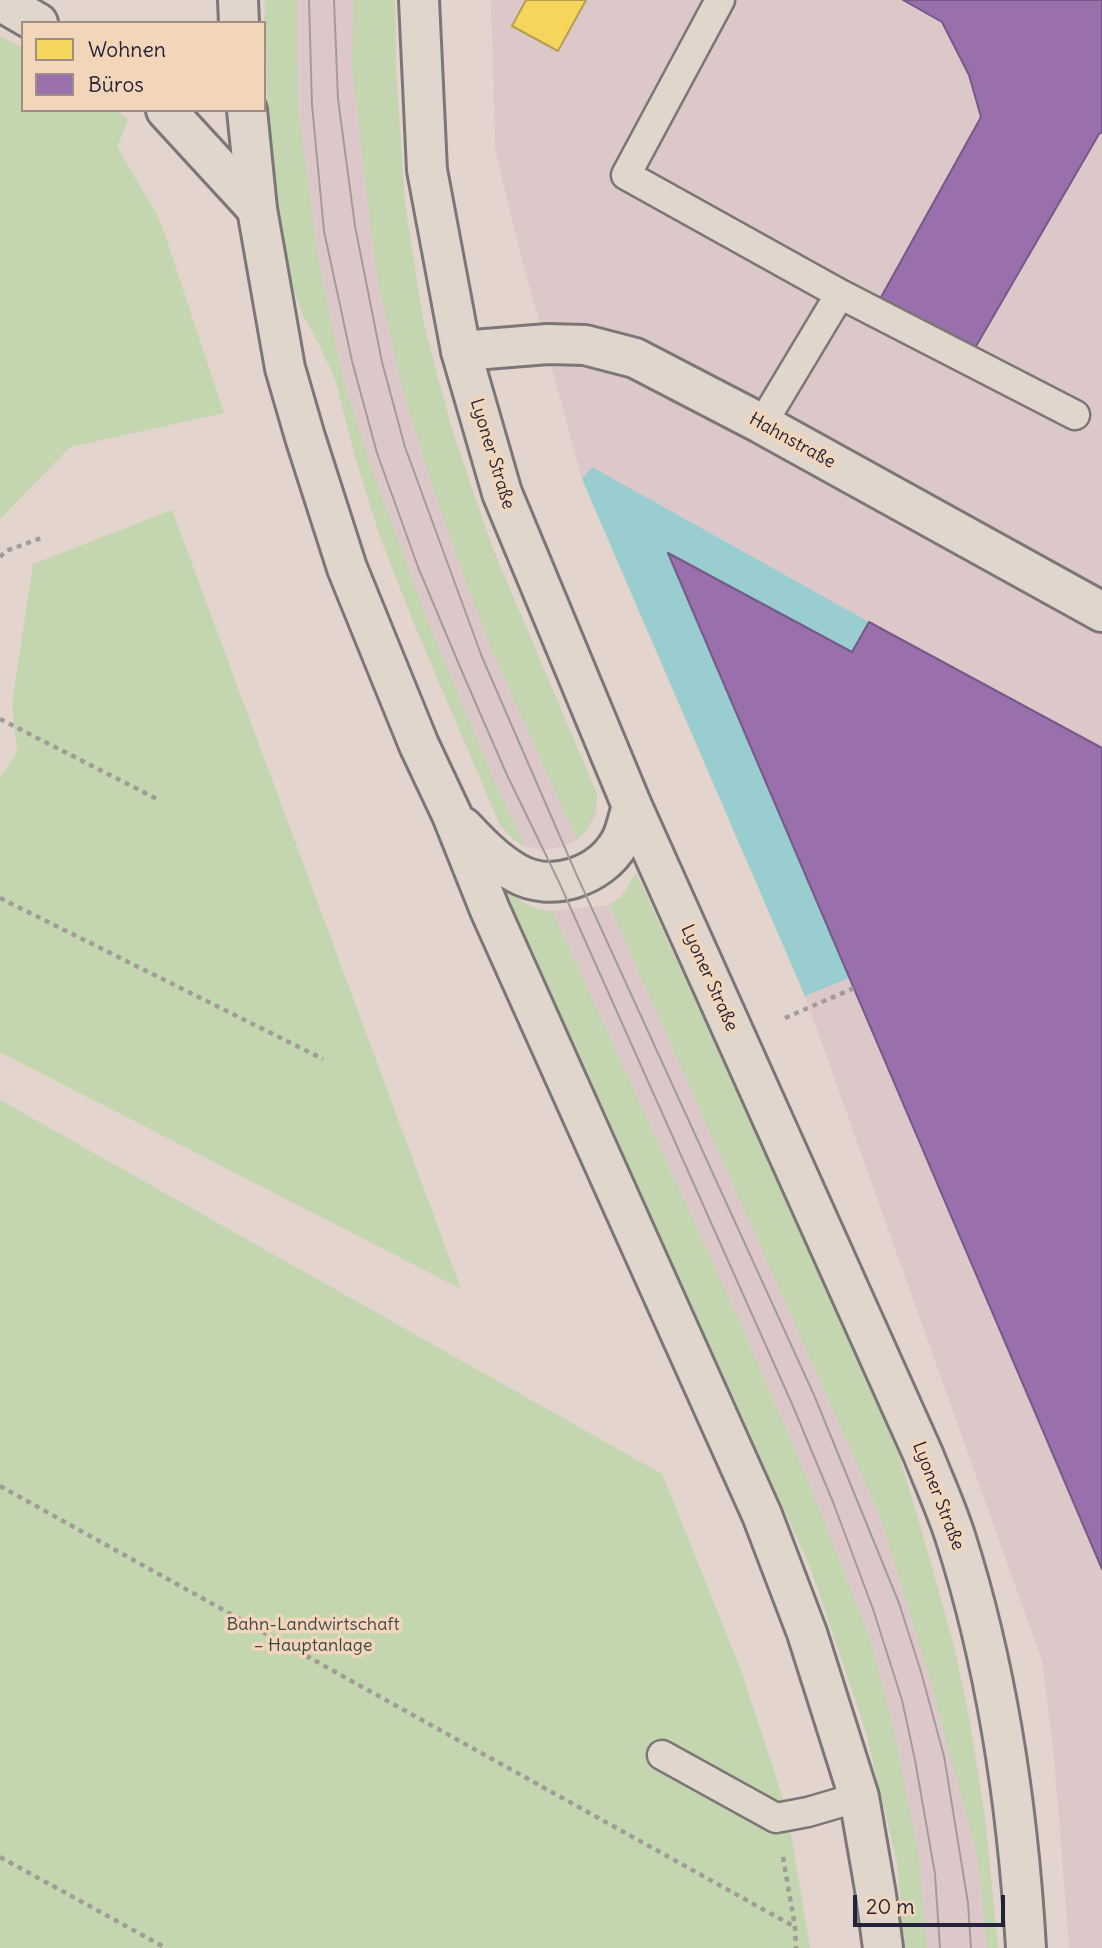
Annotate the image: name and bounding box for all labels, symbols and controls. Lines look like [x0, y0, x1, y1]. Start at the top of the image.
legend [21, 21, 266, 112]
text: Wohnen [88, 36, 166, 63]
text: Büros [88, 71, 144, 98]
street label: Lyoner Straße [465, 396, 519, 512]
street label: Hahnstraße [745, 408, 839, 474]
street label: Lyoner Straße [676, 921, 742, 1035]
street label: Lyoner Straße [907, 1439, 969, 1553]
park label: Bahn-Landwirtschaft – Hauptanlage [227, 1614, 399, 1656]
scale bar [857, 1882, 1009, 1926]
text: 20 m [866, 1893, 915, 1920]

